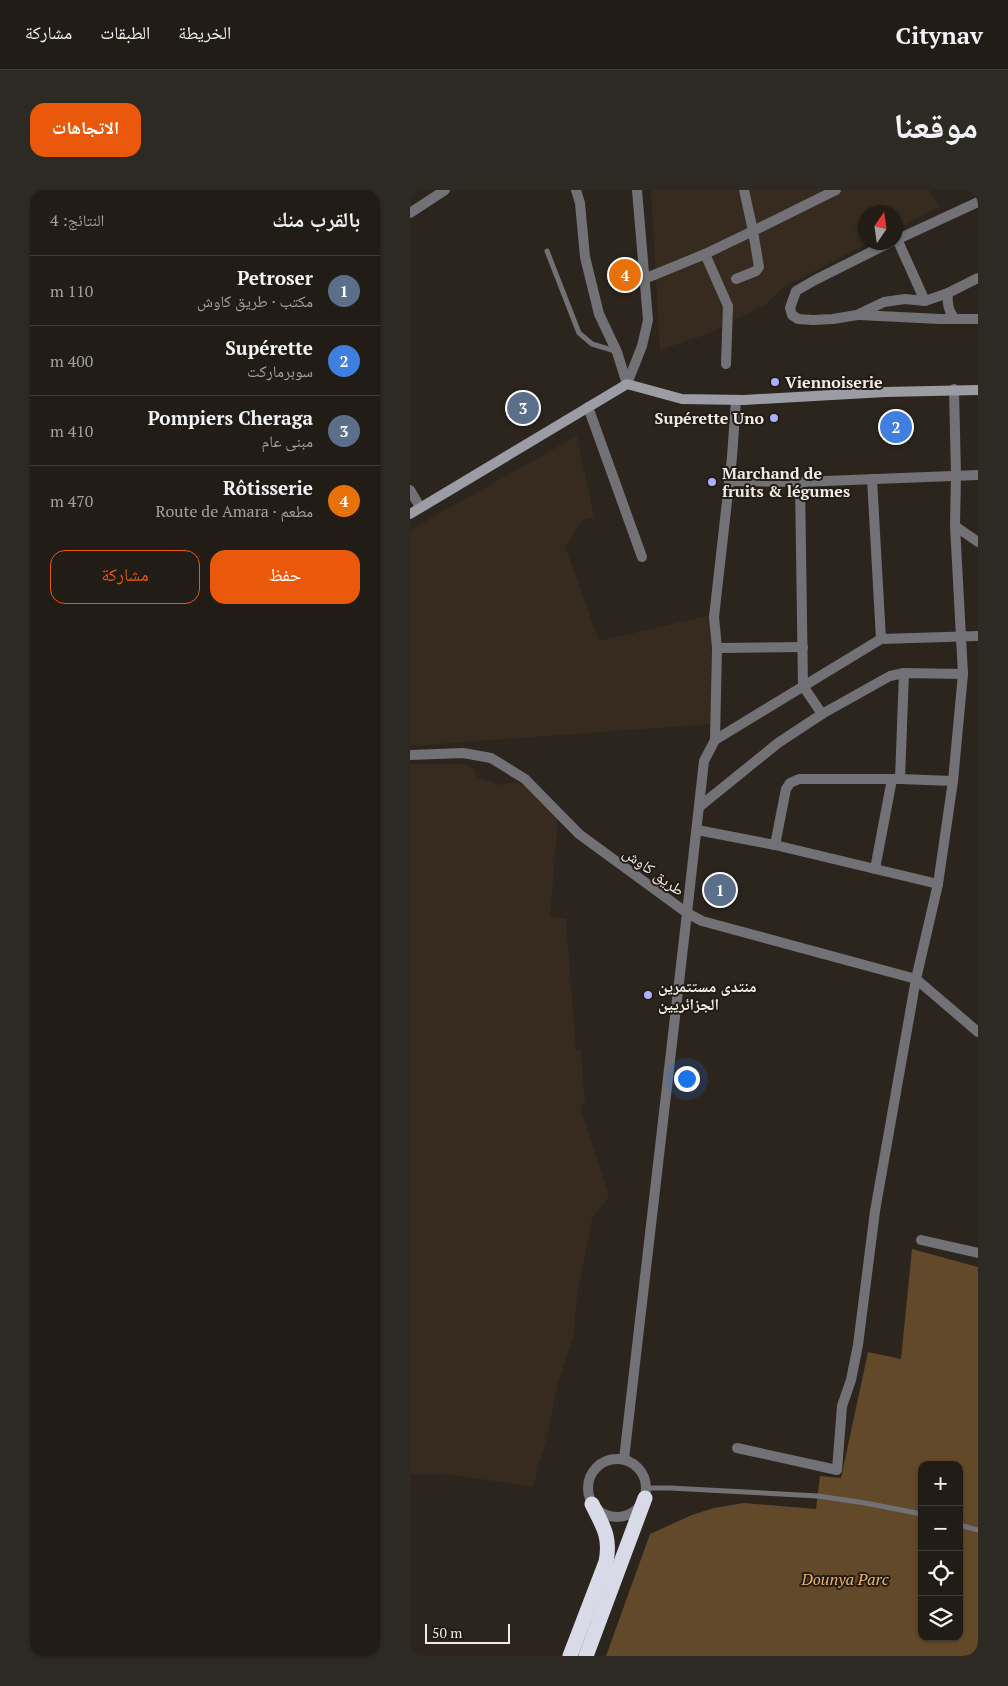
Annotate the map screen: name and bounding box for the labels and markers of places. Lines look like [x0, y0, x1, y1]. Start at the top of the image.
pin: 4 [609, 256, 641, 294]
place label: Viennoiserie [785, 371, 883, 393]
marker: Viennoiserie [769, 376, 781, 388]
pin: 3 [507, 389, 539, 427]
place label: Supérette Uno [655, 407, 764, 429]
pin: 2 [880, 408, 912, 446]
marker: Supérette Uno [768, 412, 780, 424]
place label: Marchand de fruits & légumes [722, 462, 850, 502]
marker: Marchand de fruits & légumes [706, 476, 718, 488]
pin: 1 [704, 871, 736, 909]
place label: منتدى مستتمرين الجزائريين [658, 975, 757, 1015]
marker: منتدى مستتمرين الجزائريين [642, 989, 654, 1001]

